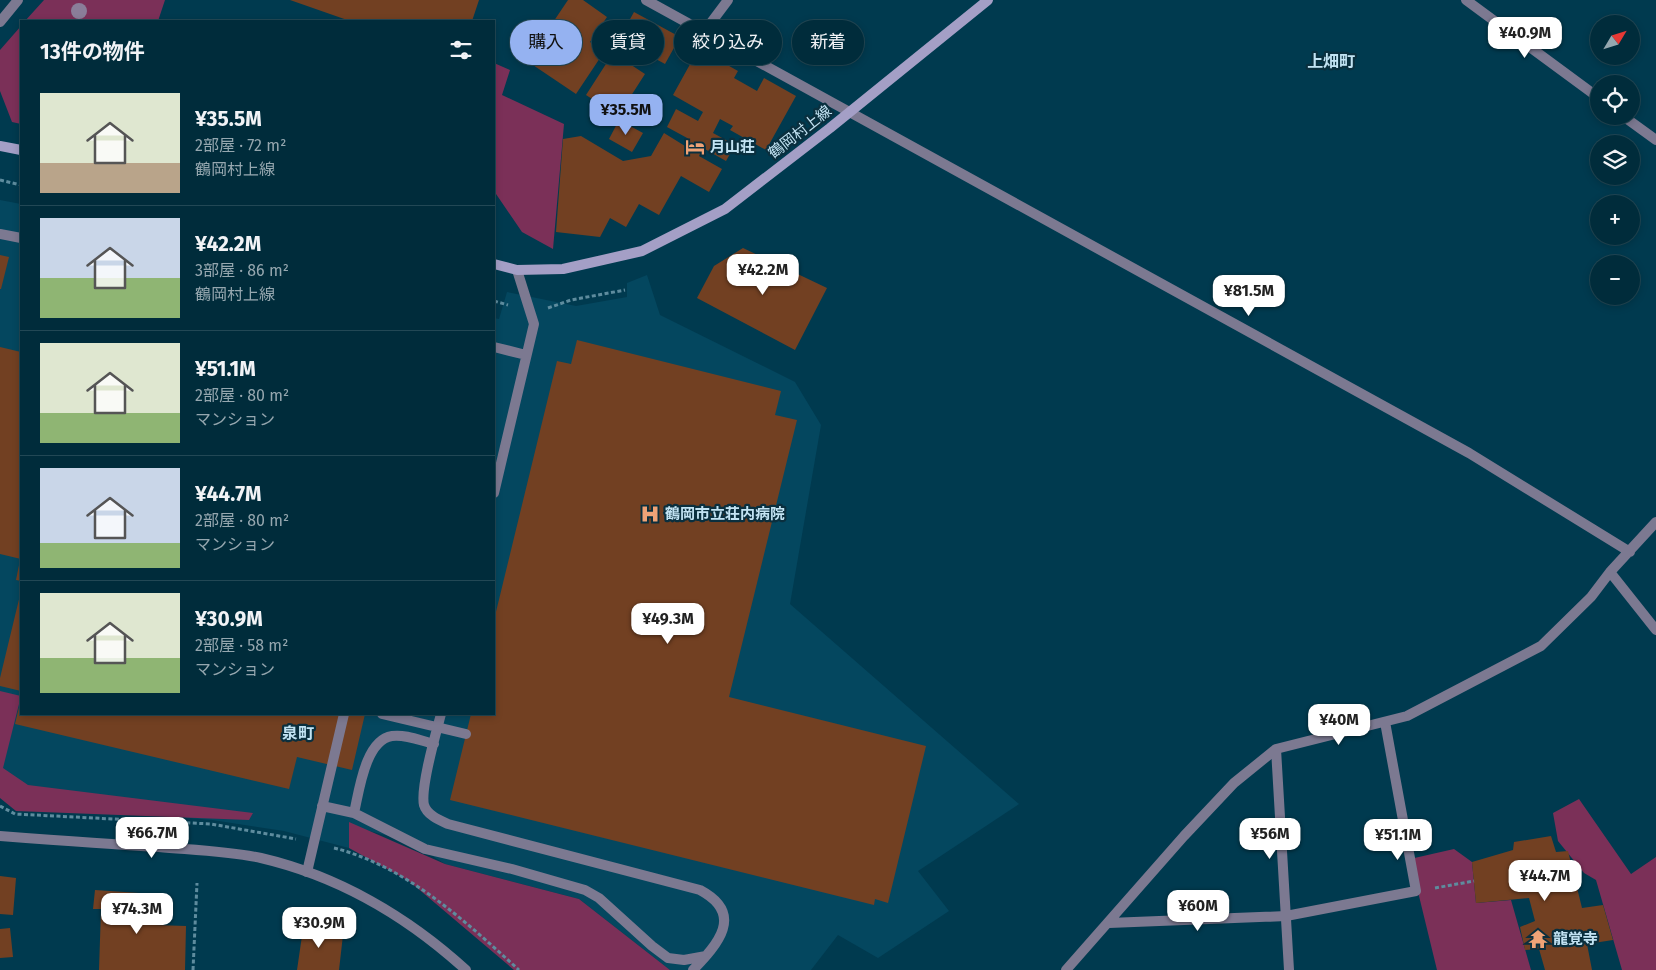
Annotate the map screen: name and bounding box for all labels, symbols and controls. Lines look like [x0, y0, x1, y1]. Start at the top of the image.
north arrow [1590, 15, 1640, 65]
map controls [1590, 15, 1640, 305]
pin: ¥40.9M [1484, 17, 1566, 59]
chip: 購入 [510, 20, 582, 65]
chip: 賃貸 [592, 20, 664, 65]
chip: 絞り込み [674, 20, 782, 65]
chip: 新着 [792, 20, 864, 65]
text: ¥40.9M [1499, 23, 1551, 42]
icon: filters [447, 36, 475, 64]
text: 13件の物件 [40, 39, 145, 65]
district label: 上畑町 [1307, 52, 1355, 71]
button: locate [1590, 75, 1640, 125]
pin: ¥35.5M [585, 94, 667, 136]
text: ¥35.5M [601, 100, 651, 119]
street label: 鶴岡村上線 [765, 102, 835, 162]
text: ¥35.5M [195, 106, 262, 132]
icon: home [80, 113, 140, 173]
button: layers [1590, 135, 1640, 185]
text: 2部屋 · 72 m² [195, 136, 286, 155]
hotel icon: 月山荘 [684, 136, 706, 158]
place label: 月山荘 [710, 138, 755, 156]
text: 鶴岡村上線 [195, 160, 275, 179]
button: + [1590, 195, 1640, 245]
text: ¥42.2M [195, 231, 261, 257]
icon: home [80, 238, 140, 298]
pin: ¥42.2M [722, 254, 804, 296]
button: − [1590, 255, 1640, 305]
text: ¥42.2M [738, 260, 788, 279]
text: 3部屋 · 86 m² [195, 261, 289, 280]
pin: ¥81.5M [1208, 274, 1290, 317]
text: ¥81.5M [1224, 281, 1274, 300]
text: 鶴岡村上線 [195, 285, 275, 304]
text: ¥51.1M [195, 356, 256, 382]
icon: home [80, 363, 140, 423]
text: 2部屋 · 80 m² [195, 386, 289, 405]
text: マンション [195, 410, 275, 429]
text: ¥44.7M [195, 481, 262, 507]
icon: home [80, 488, 140, 548]
hospital icon: 鶴岡市立荘内病院 [639, 503, 661, 525]
place label: 鶴岡市立荘内病院 [665, 505, 785, 523]
text: 2部屋 · 80 m² [195, 511, 289, 530]
text: マンション [195, 535, 275, 554]
pin: ¥49.3M [627, 602, 709, 645]
text: ¥30.9M [195, 606, 263, 632]
text: ¥49.3M [642, 609, 694, 628]
icon: home [80, 613, 140, 673]
text: 2部屋 · 58 m² [195, 636, 288, 655]
text: マンション [195, 660, 275, 679]
pin: ¥40M [1309, 704, 1369, 746]
text: ¥40M [1319, 710, 1359, 729]
district label: 泉町 [282, 724, 314, 743]
pin: ¥66.7M [111, 816, 193, 859]
pin: ¥56M [1240, 818, 1300, 860]
pin: ¥51.1M [1357, 818, 1439, 861]
text: ¥66.7M [127, 823, 177, 842]
text: ¥56M [1250, 824, 1290, 843]
text: ¥51.1M [1375, 825, 1421, 844]
pin: ¥44.7M [1504, 860, 1586, 902]
text: ¥44.7M [1520, 866, 1570, 885]
pin: ¥60M [1168, 890, 1228, 932]
pin: ¥74.3M [96, 892, 178, 935]
text: ¥60M [1178, 896, 1218, 915]
text: ¥74.3M [112, 899, 162, 918]
pin: ¥30.9M [278, 906, 360, 949]
text: ¥30.9M [293, 913, 345, 932]
temple icon: 龍覚寺 [1527, 928, 1549, 950]
place label: 龍覚寺 [1553, 930, 1598, 948]

